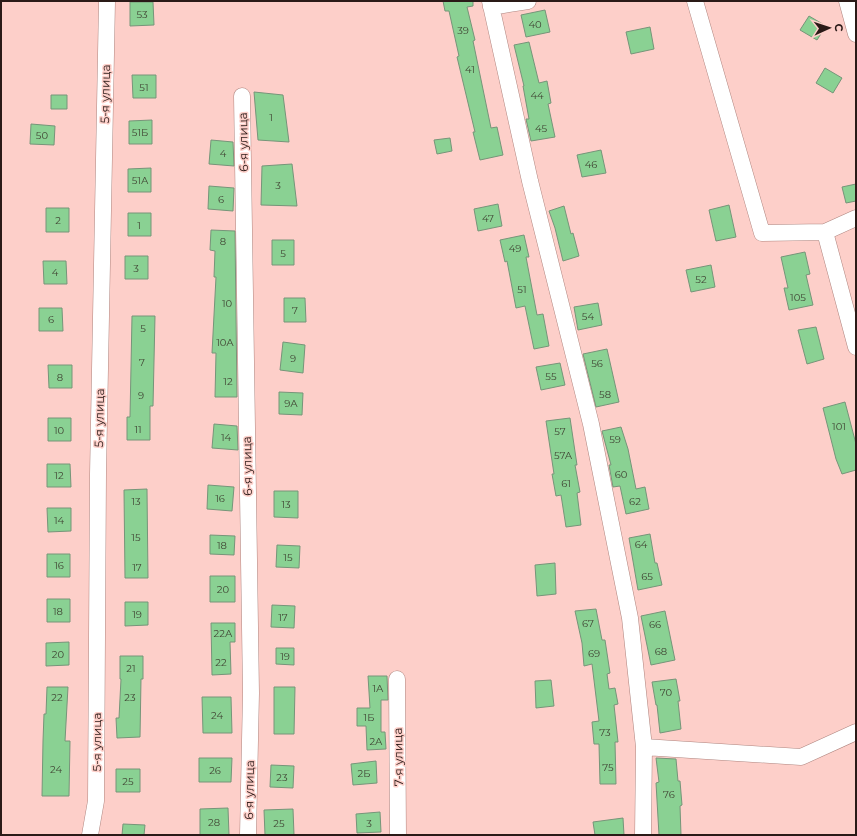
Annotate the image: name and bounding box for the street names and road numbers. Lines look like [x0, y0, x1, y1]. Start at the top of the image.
street label: 5-я улица [97, 64, 113, 124]
street label: 6-я улица [235, 112, 251, 172]
street label: 5-я улица [91, 388, 107, 448]
street label: 6-я улица [239, 436, 255, 496]
street label: 5-я улица [89, 713, 104, 772]
street label: 7-я улица [390, 728, 406, 786]
street label: 6-я улица [241, 760, 257, 820]

